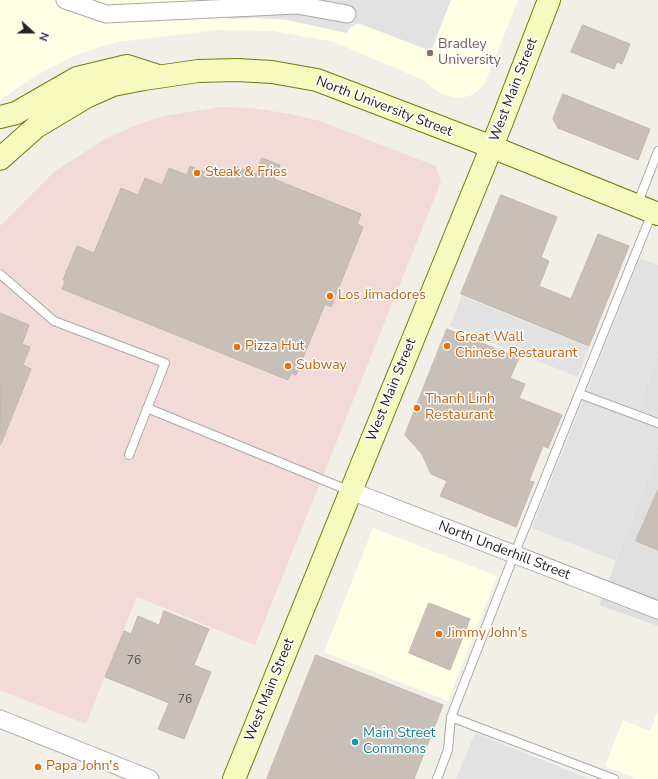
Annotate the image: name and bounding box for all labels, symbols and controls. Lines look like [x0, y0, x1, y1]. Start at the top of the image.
north arrow [12, 12, 52, 52]
text: N [35, 30, 52, 43]
street label: West Main Street [487, 36, 541, 144]
place label: Bradley University [438, 37, 501, 70]
marker: Bradley University [425, 48, 435, 58]
street label: North University Street [313, 73, 455, 141]
place label: Steak & Fries [205, 165, 287, 181]
marker: Steak & Fries [192, 168, 202, 178]
place label: Los Jimadores [338, 288, 426, 304]
marker: Los Jimadores [325, 291, 335, 301]
place label: Great Wall Chinese Restaurant [455, 330, 578, 362]
street label: West Main Street [364, 336, 420, 444]
place label: Pizza Hut [245, 339, 304, 355]
marker: Great Wall Chinese Restaurant [442, 341, 452, 351]
marker: Pizza Hut [232, 342, 242, 352]
place label: Subway [296, 358, 347, 374]
marker: Subway [283, 361, 293, 371]
place label: Thanh Linh Restaurant [425, 392, 495, 424]
marker: Thanh Linh Restaurant [412, 403, 422, 413]
street label: North Underhill Street [436, 518, 572, 584]
place label: Jimmy John's [447, 626, 528, 642]
marker: Jimmy John's [434, 629, 444, 639]
street label: West Main Street [242, 636, 298, 744]
house number: 76 [127, 654, 141, 668]
house number: 76 [178, 693, 192, 707]
place label: Main Street Commons [363, 726, 435, 758]
marker: Main Street Commons [350, 737, 360, 747]
place label: Papa John's [46, 759, 119, 775]
marker: Papa John's [33, 762, 43, 772]

